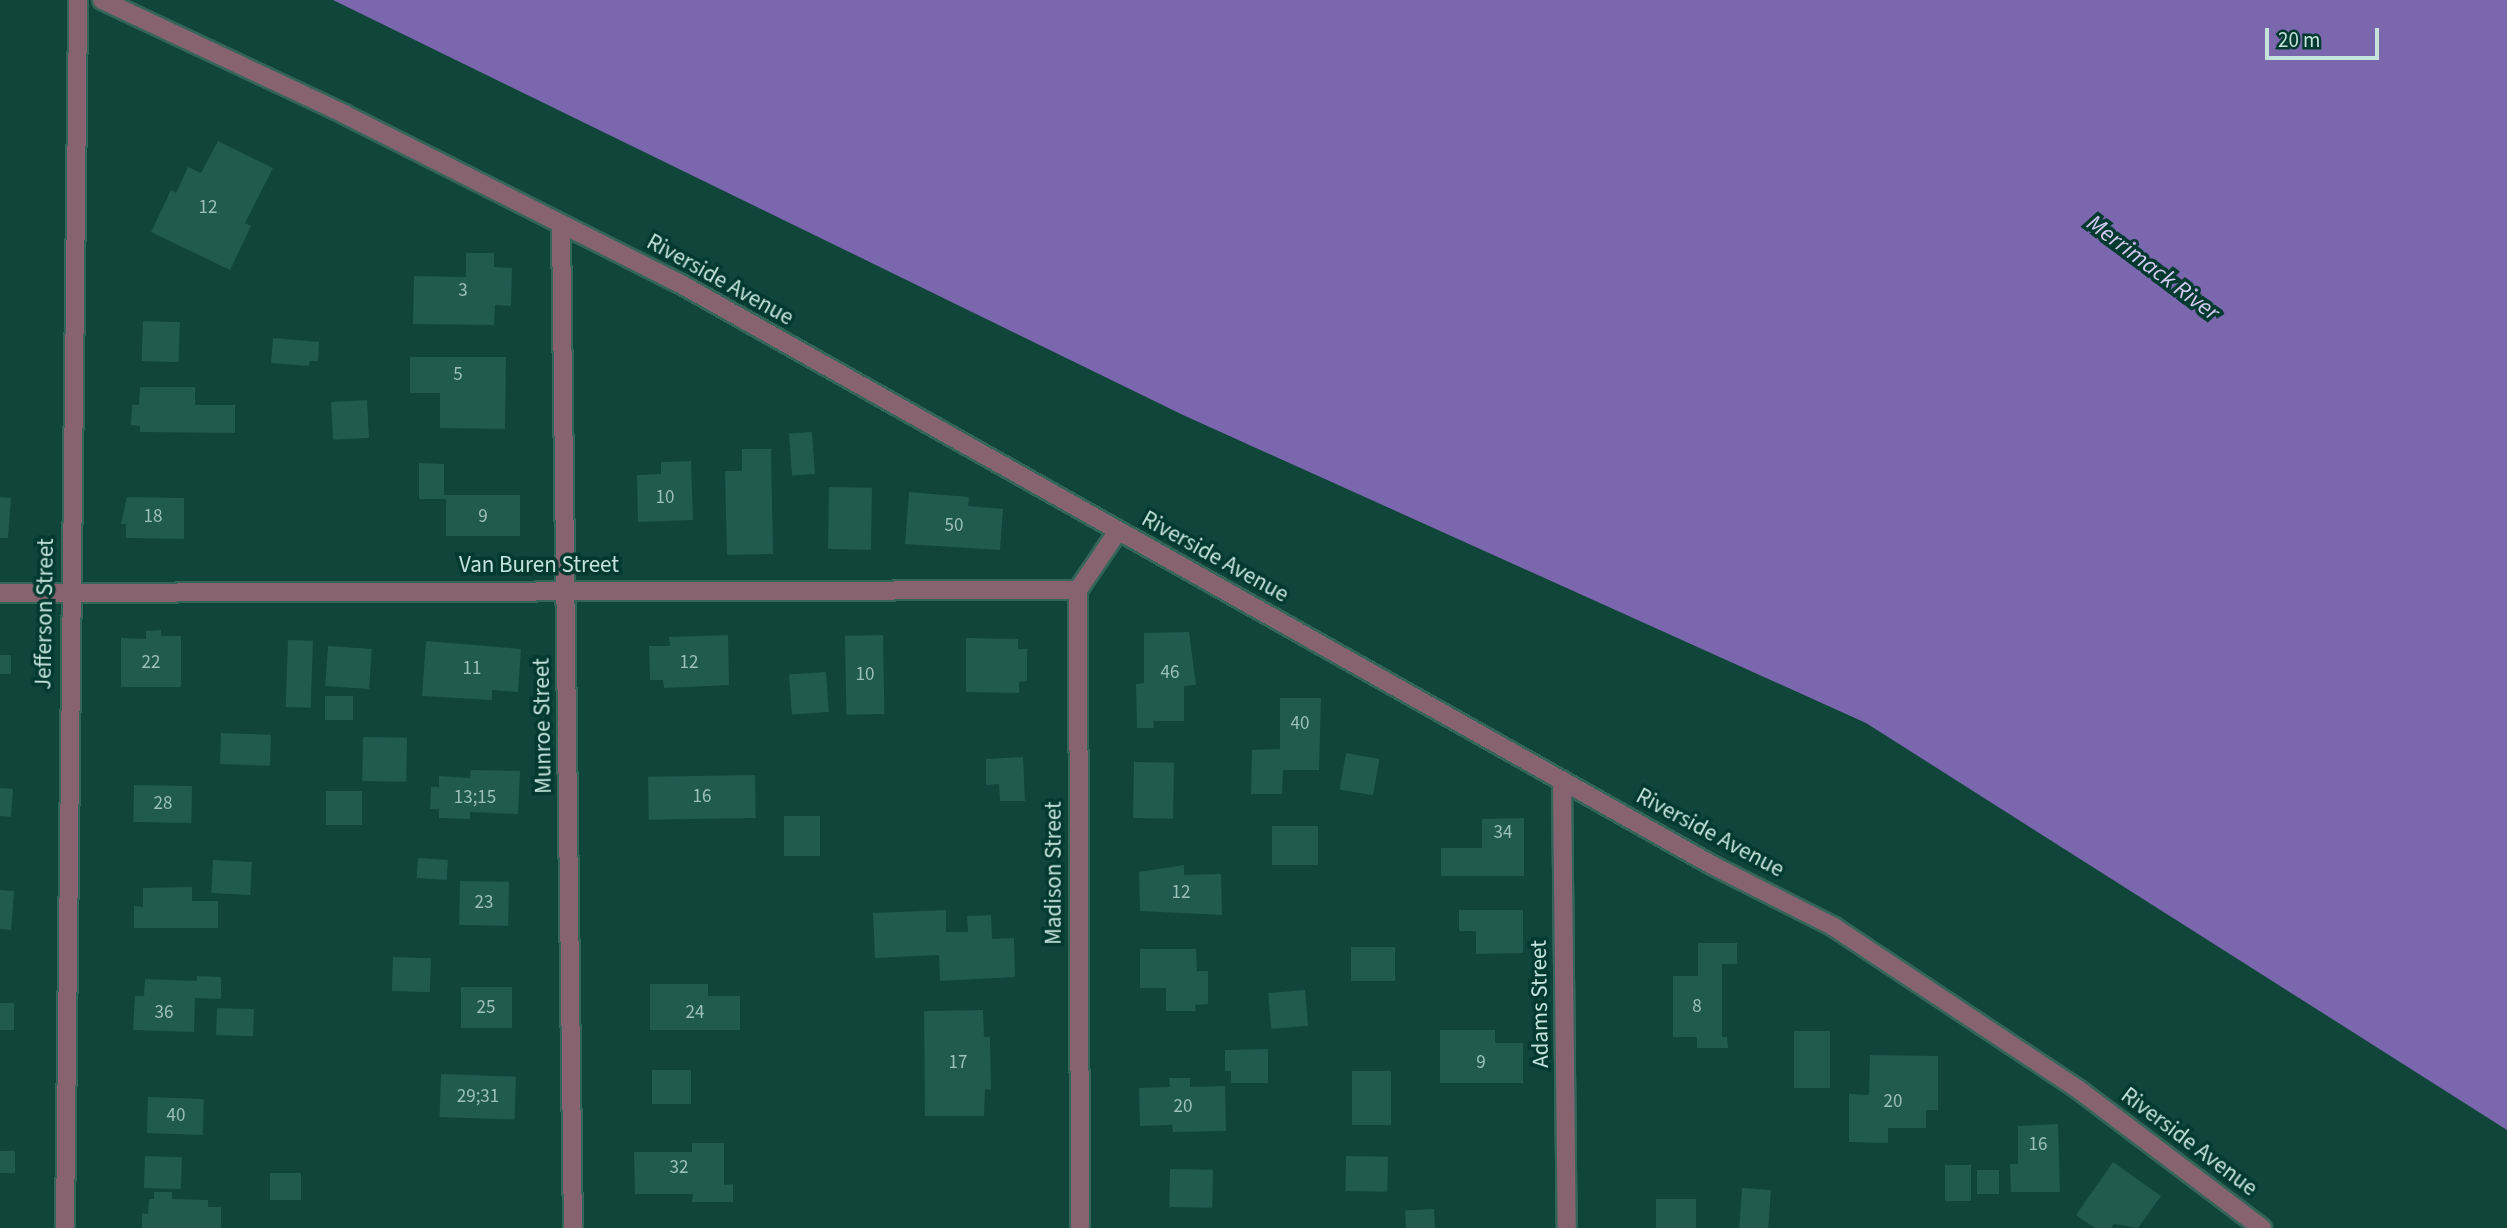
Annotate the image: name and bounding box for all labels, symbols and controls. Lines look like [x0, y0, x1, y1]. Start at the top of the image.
scale bar [2269, 14, 2383, 58]
text: 20 m [2278, 25, 2320, 55]
house number: 12 [199, 197, 217, 219]
water label: Merrimack River [2081, 209, 2225, 327]
street label: Riverside Avenue [642, 228, 798, 332]
house number: 3 [458, 280, 468, 302]
house number: 5 [453, 364, 463, 386]
house number: 10 [656, 487, 674, 509]
street label: Riverside Avenue [1137, 505, 1293, 609]
house number: 18 [144, 506, 162, 528]
house number: 9 [478, 506, 488, 528]
house number: 50 [945, 515, 963, 537]
street label: Jefferson Street [30, 538, 60, 690]
street label: Van Buren Street [459, 551, 619, 579]
house number: 22 [142, 652, 160, 674]
house number: 12 [680, 652, 698, 674]
house number: 11 [463, 658, 481, 680]
street label: Munroe Street [528, 658, 558, 794]
house number: 46 [1161, 662, 1179, 684]
house number: 10 [856, 664, 874, 686]
house number: 40 [1291, 713, 1309, 735]
street label: Riverside Avenue [1631, 782, 1789, 884]
house number: 16 [693, 786, 711, 808]
house number: 13;15 [454, 787, 496, 809]
house number: 28 [154, 793, 172, 815]
street label: Madison Street [1040, 801, 1068, 945]
house number: 34 [1494, 822, 1512, 844]
house number: 12 [1172, 882, 1190, 904]
house number: 23 [475, 892, 493, 914]
street label: Adams Street [1525, 940, 1555, 1068]
house number: 8 [1692, 996, 1702, 1018]
house number: 25 [477, 997, 495, 1019]
house number: 36 [155, 1002, 173, 1024]
house number: 24 [686, 1002, 704, 1024]
house number: 17 [949, 1052, 967, 1074]
house number: 9 [1476, 1052, 1486, 1074]
street label: Riverside Avenue [2115, 1082, 2263, 1202]
house number: 29;31 [457, 1086, 499, 1108]
house number: 20 [1884, 1091, 1902, 1113]
house number: 20 [1174, 1096, 1192, 1118]
house number: 40 [167, 1105, 185, 1127]
house number: 16 [2029, 1134, 2047, 1156]
house number: 32 [670, 1157, 688, 1179]

